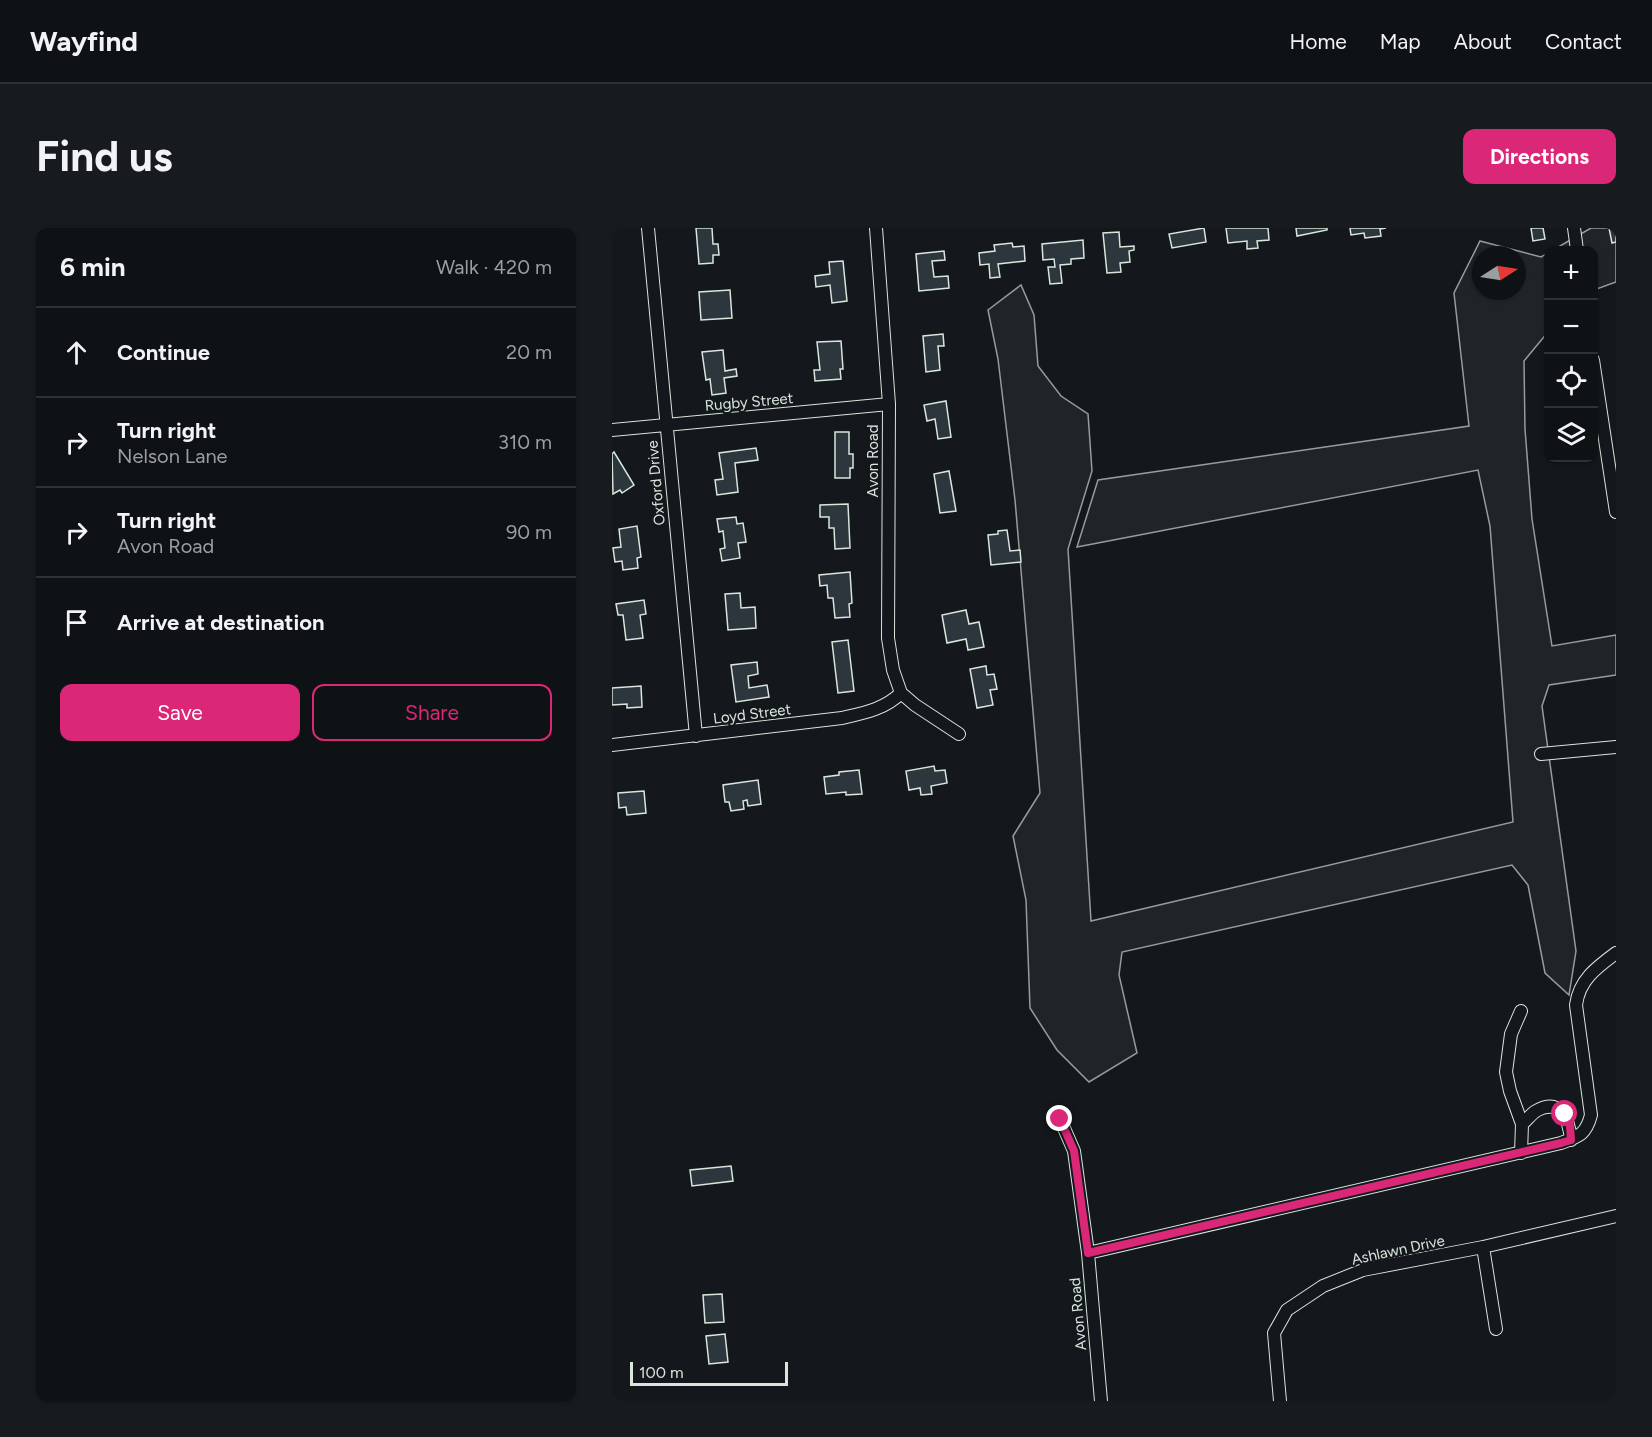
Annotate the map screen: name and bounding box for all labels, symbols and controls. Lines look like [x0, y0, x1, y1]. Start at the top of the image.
text: Wayfind [30, 24, 138, 58]
text: Home [1290, 29, 1347, 54]
text: Map [1380, 29, 1421, 54]
text: About [1454, 29, 1512, 54]
text: Contact [1545, 29, 1622, 54]
button: Directions [1463, 129, 1616, 184]
text: Find us [36, 131, 173, 182]
north arrow [1472, 246, 1526, 300]
map controls [1544, 246, 1598, 462]
button: + [1544, 246, 1598, 300]
text: 6 min [60, 251, 126, 283]
text: Walk · 420 m [436, 255, 552, 279]
button: − [1544, 300, 1598, 354]
icon: ahead [60, 336, 93, 369]
text: Continue [117, 339, 210, 366]
text: 20 m [506, 340, 552, 364]
button: locate [1544, 354, 1598, 408]
street label: Rugby Street [704, 389, 794, 415]
button: layers [1544, 408, 1598, 462]
text: Turn right [117, 417, 216, 444]
street label: Avon Road [864, 425, 882, 497]
icon: right [60, 426, 93, 459]
text: 310 m [498, 430, 552, 454]
street label: Oxford Drive [643, 440, 669, 526]
text: Nelson Lane [117, 444, 228, 468]
text: Turn right [117, 507, 216, 534]
icon: right [60, 516, 93, 549]
text: 90 m [506, 520, 552, 544]
text: Avon Road [117, 534, 214, 558]
icon: arrive [60, 606, 93, 639]
text: Arrive at destination [117, 609, 325, 636]
button: Save [60, 684, 300, 741]
button: Share [312, 684, 552, 741]
street label: Loyd Street [712, 700, 792, 728]
route start [1551, 1100, 1577, 1126]
route end [1046, 1105, 1072, 1131]
street label: Ashlawn Drive [1350, 1231, 1446, 1269]
street label: Avon Road [1066, 1277, 1090, 1351]
scale bar [630, 1359, 788, 1386]
text: 100 m [639, 1363, 684, 1382]

